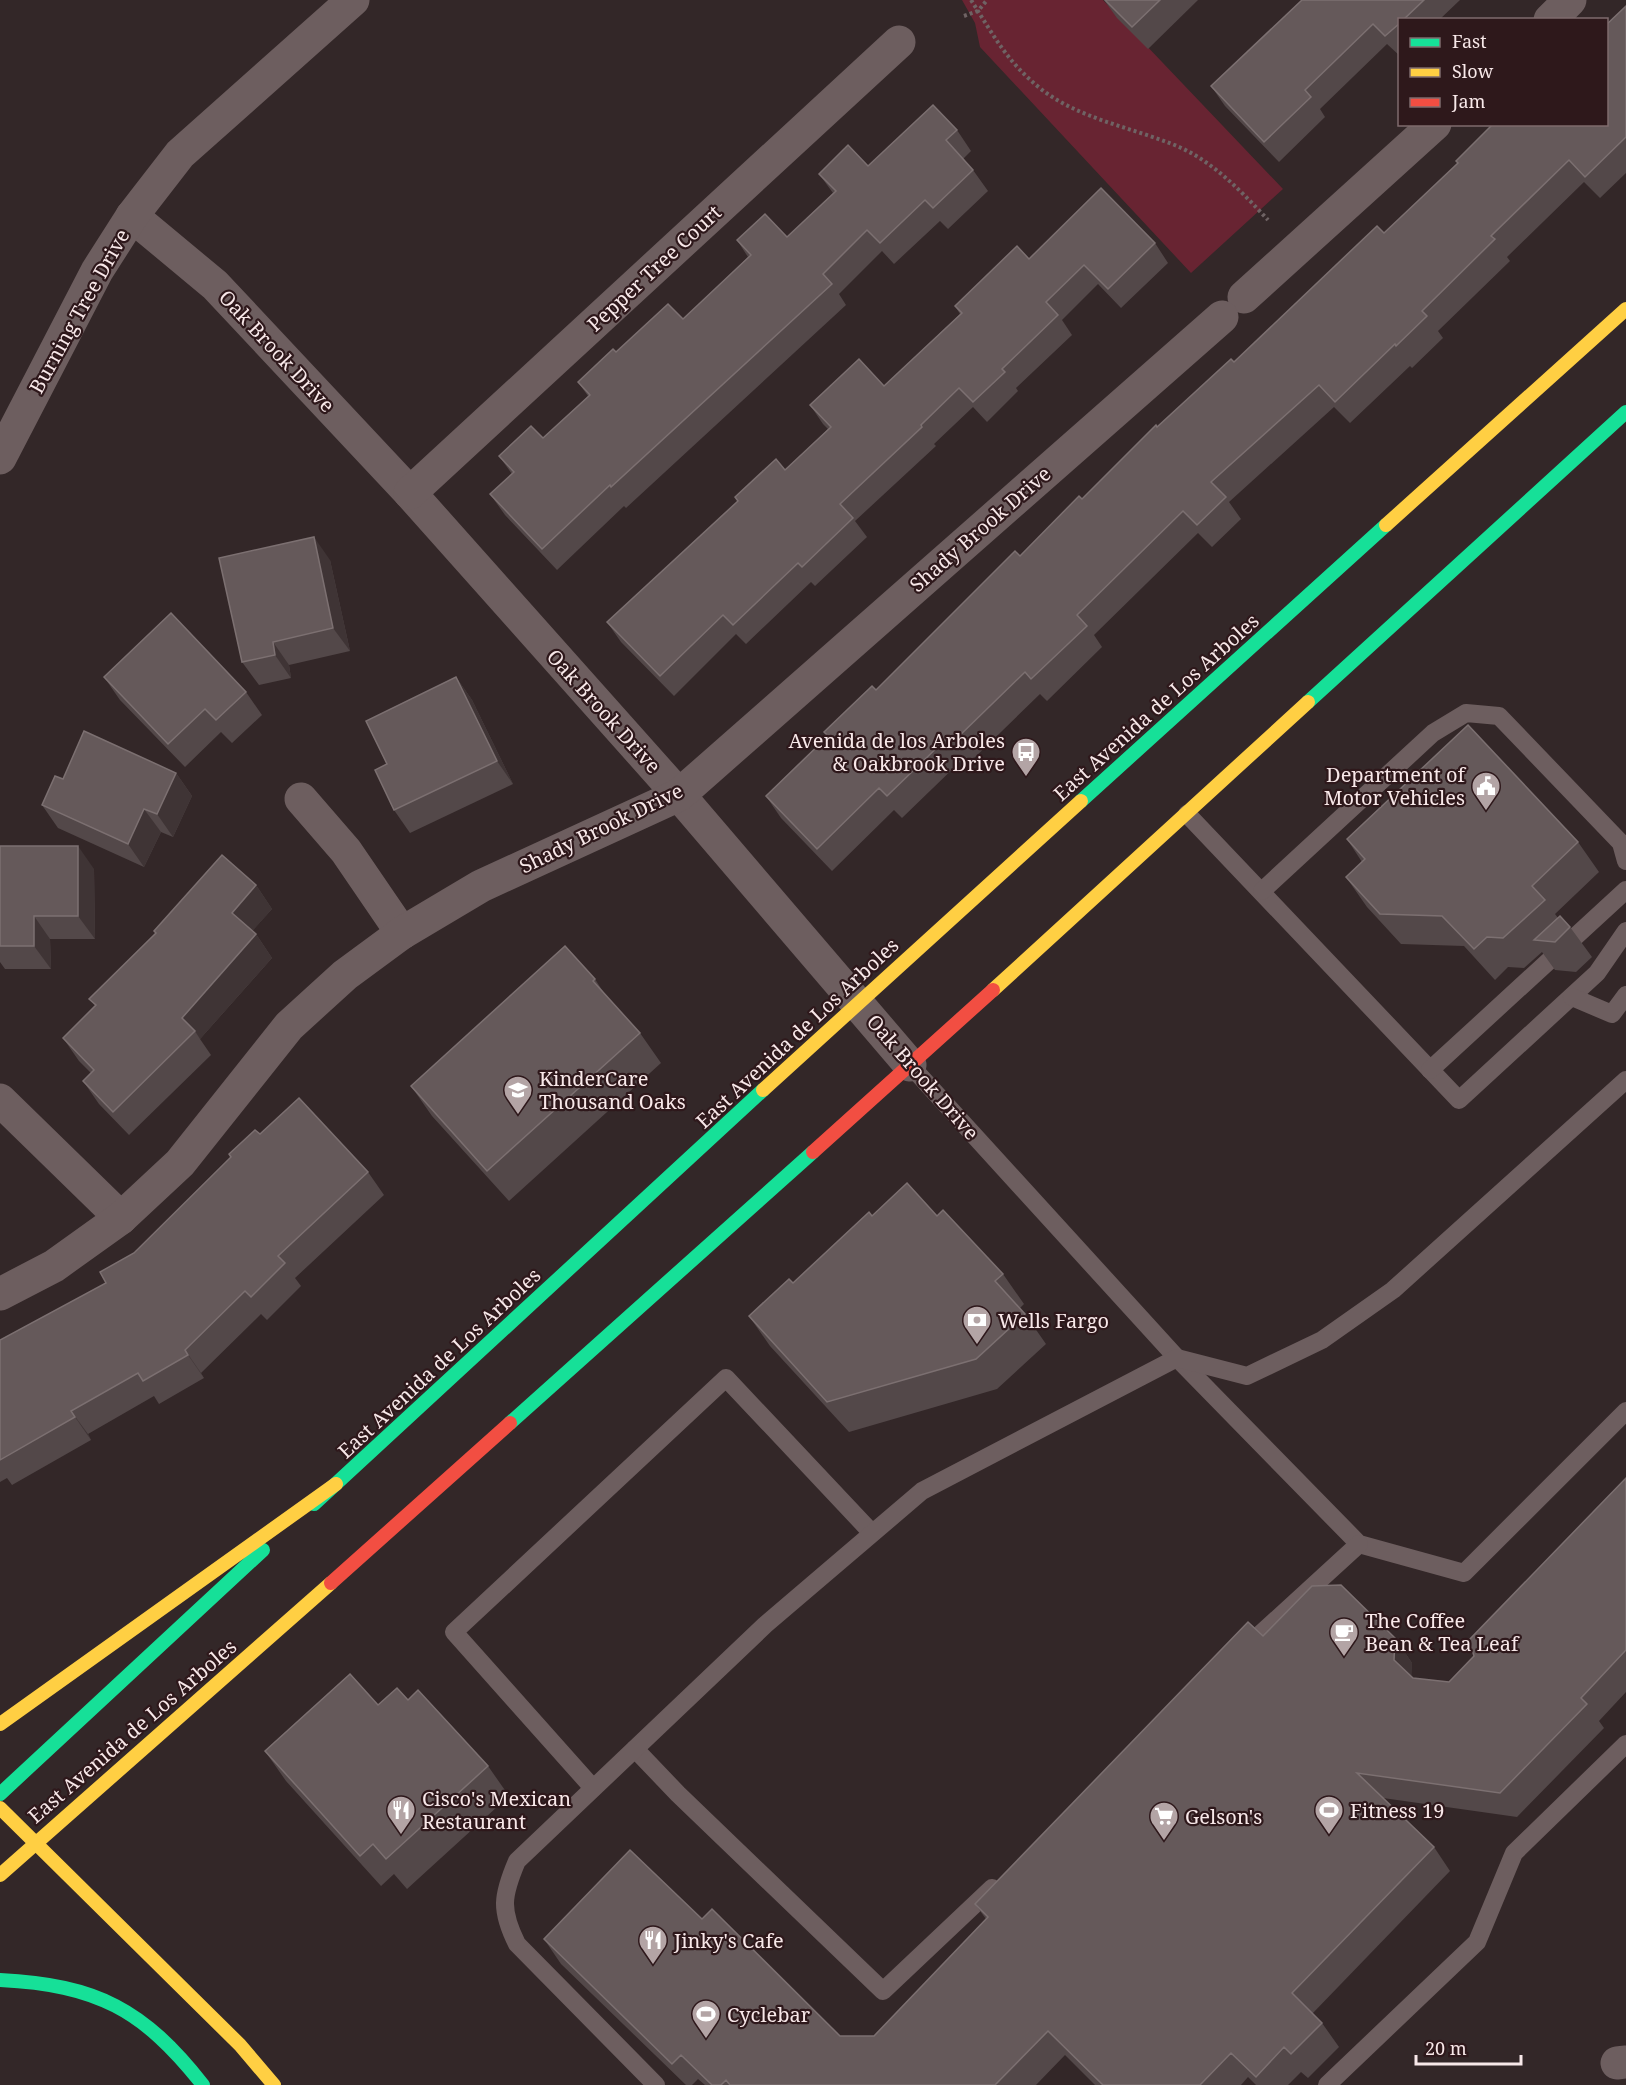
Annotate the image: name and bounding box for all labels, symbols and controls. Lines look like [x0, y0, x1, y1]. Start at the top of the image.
legend [1398, 18, 1608, 126]
text: Fast [1452, 29, 1487, 53]
text: Slow [1452, 59, 1494, 83]
text: Jam [1451, 89, 1486, 113]
street label: Pepper Tree Court [581, 199, 727, 337]
street label: Burning Tree Drive [23, 224, 135, 398]
street label: Oak Brook Drive [213, 284, 341, 418]
street label: Shady Brook Drive [904, 460, 1056, 598]
street label: East Avenida de Los Arboles [1047, 607, 1265, 807]
street label: Oak Brook Drive [541, 643, 667, 779]
place label: Avenida de los Arboles & Oakbrook Drive [788, 727, 1005, 777]
bus stop icon: Avenida de los Arboles & Oakbrook Drive [1010, 736, 1042, 778]
place label: Department of Motor Vehicles [1324, 761, 1467, 811]
public building icon: Department of Motor Vehicles [1470, 770, 1502, 812]
street label: Shady Brook Drive [515, 777, 687, 879]
street label: East Avenida de Los Arboles [690, 932, 904, 1134]
street label: Oak Brook Drive [861, 1008, 985, 1146]
place label: KinderCare Thousand Oaks [539, 1065, 686, 1115]
school or university icon: KinderCare Thousand Oaks [502, 1074, 534, 1116]
street label: East Avenida de Los Arboles [332, 1262, 546, 1464]
bank icon: Wells Fargo [961, 1304, 993, 1346]
place label: Wells Fargo [998, 1307, 1109, 1334]
place label: The Coffee Bean & Tea Leaf [1365, 1607, 1520, 1657]
cafe icon: The Coffee Bean & Tea Leaf [1328, 1616, 1360, 1658]
street label: East Avenida de Los Arboles [22, 1633, 242, 1829]
place label: Cisco's Mexican Restaurant [422, 1785, 571, 1835]
restaurant icon: Cisco's Mexican Restaurant [385, 1794, 417, 1836]
sports icon: Fitness 19 [1313, 1794, 1345, 1836]
place label: Fitness 19 [1350, 1797, 1444, 1824]
supermarket icon: Gelson's [1148, 1800, 1180, 1842]
place label: Gelson's [1185, 1803, 1262, 1830]
restaurant icon: Jinky's Cafe [637, 1924, 669, 1966]
place label: Jinky's Cafe [673, 1927, 784, 1954]
sports icon: Cyclebar [690, 1998, 722, 2040]
place label: Cyclebar [727, 2001, 811, 2028]
scale bar [1416, 2028, 1521, 2066]
text: 20 m [1425, 2036, 1467, 2060]

